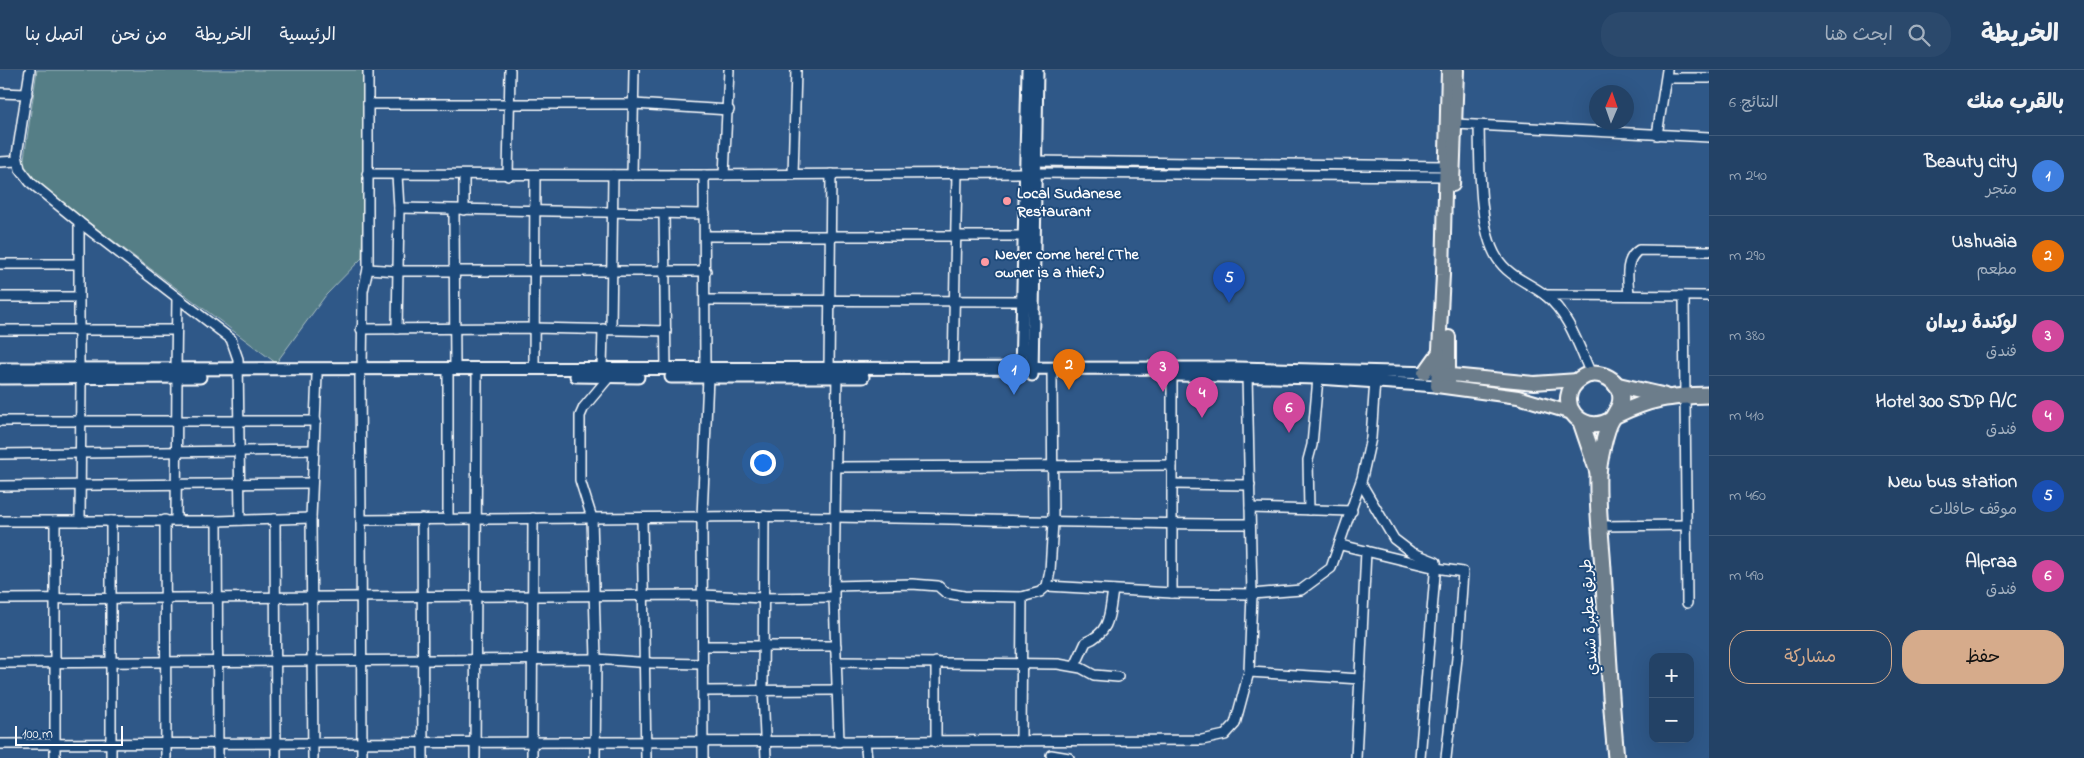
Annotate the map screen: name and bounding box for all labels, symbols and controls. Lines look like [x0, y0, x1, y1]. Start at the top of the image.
search box [1601, 12, 1951, 57]
text: الخريطة [1981, 18, 2059, 53]
icon: search [1905, 21, 1933, 49]
text: ابحث هنا [1825, 22, 1893, 49]
text: اتصل بنا [25, 23, 83, 49]
text: من نحن [111, 23, 167, 49]
text: الخريطة [195, 23, 251, 49]
text: الرئيسية [279, 23, 336, 49]
north arrow [1589, 85, 1634, 130]
text: بالقرب منك [1967, 88, 2064, 118]
text: النتائج: 6 [1729, 91, 1778, 115]
text: Beauty city [1924, 149, 2017, 176]
text: 240 m [1729, 164, 1767, 188]
text: 1 [2045, 164, 2051, 188]
text: متجر [1986, 178, 2017, 202]
place label: Local Sudanese Restaurant [1016, 182, 1122, 224]
marker: Local Sudanese Restaurant [1001, 195, 1013, 207]
text: Ushuaia [1952, 229, 2017, 256]
place label: Never come here! (The owner is a thief.) [995, 243, 1140, 285]
text: 290 m [1729, 244, 1765, 268]
text: 2 [2044, 244, 2052, 268]
marker: Never come here! (The owner is a thief.) [979, 256, 991, 268]
text: مطعم [1977, 258, 2017, 282]
pin: 5 [1213, 262, 1245, 303]
text: لوكندة ريدان [1926, 310, 2017, 337]
text: 380 m [1729, 324, 1765, 348]
text: 3 [2045, 324, 2051, 348]
text: فندق [1986, 340, 2017, 364]
pin: 2 [1053, 349, 1085, 390]
pin: 3 [1147, 351, 1179, 392]
pin: 1 [998, 354, 1030, 395]
pin: 4 [1186, 377, 1218, 418]
text: Hotel 300 SDP A/C [1875, 389, 2017, 416]
pin: 6 [1273, 392, 1305, 433]
text: 410 m [1729, 404, 1764, 428]
text: 4 [2045, 404, 2051, 428]
text: فندق [1986, 418, 2017, 442]
your location [750, 450, 776, 476]
text: New bus station [1888, 469, 2017, 496]
text: 460 m [1729, 484, 1766, 508]
text: 5 [2043, 484, 2053, 508]
text: موقف حافلات [1929, 498, 2017, 522]
text: Alpraa [1965, 549, 2017, 576]
street label: طريق عطبرة شندي [1575, 558, 1605, 676]
text: 490 m [1729, 564, 1764, 588]
text: 6 [2044, 564, 2052, 588]
text: فندق [1986, 578, 2017, 602]
button: مشاركة [1729, 630, 1892, 684]
button: حفظ [1902, 630, 2064, 684]
map controls [1649, 653, 1694, 743]
button: + [1649, 653, 1694, 698]
button: − [1649, 698, 1694, 743]
scale bar [15, 723, 122, 746]
text: 100 m [22, 724, 53, 745]

